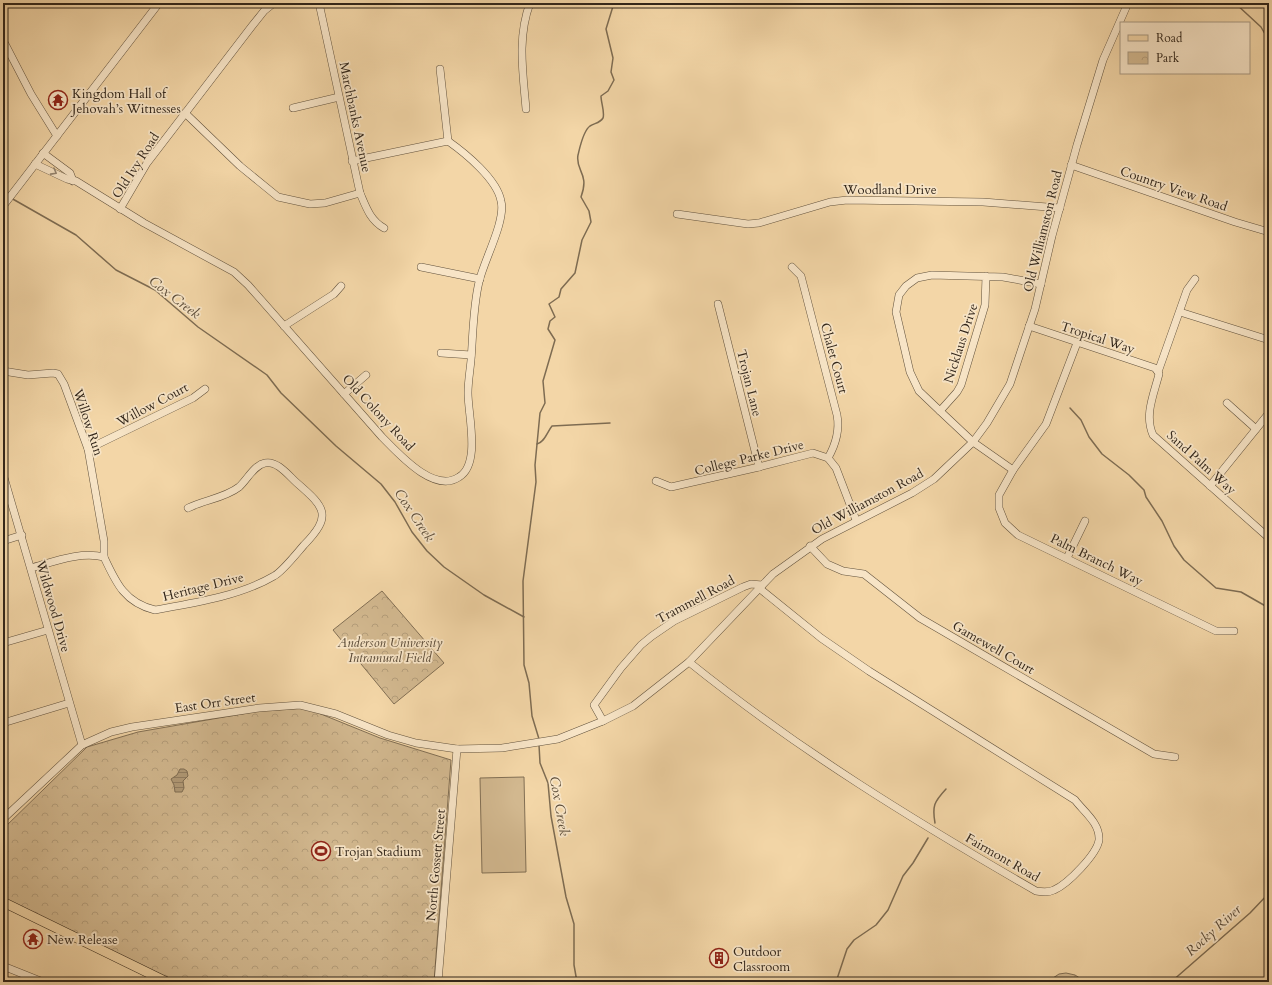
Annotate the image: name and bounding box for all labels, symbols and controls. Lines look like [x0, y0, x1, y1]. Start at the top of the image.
legend [1120, 22, 1250, 74]
text: Road [1156, 30, 1183, 46]
text: Park [1156, 50, 1180, 66]
street label: Marchbanks Avenue [335, 60, 376, 174]
place label: Kingdom Hall of Jehovah’s Witnesses [70, 85, 181, 118]
temple icon: Kingdom Hall of Jehovah’s Witnesses [47, 89, 69, 111]
street label: Old Ivy Road [108, 129, 164, 202]
street label: Country View Road [1118, 162, 1230, 216]
one-way arrow [50, 168, 57, 175]
street label: Old Williamston Road [1019, 168, 1067, 294]
street label: Woodland Drive [842, 181, 937, 199]
water label: Cox Creek [145, 272, 205, 323]
street label: Nicklaus Drive [940, 301, 982, 386]
street label: Tropical Way [1058, 317, 1137, 358]
street label: Chalet Court [816, 321, 852, 396]
street label: Trojan Lane [732, 348, 766, 419]
street label: Old Colony Road [338, 370, 419, 455]
street label: Willow Court [113, 379, 191, 432]
street label: Willow Run [69, 386, 107, 459]
street label: Sand Palm Way [1163, 427, 1240, 499]
street label: College Parke Drive [693, 436, 806, 480]
street label: Old Williamston Road [808, 465, 927, 539]
water label: Cox Creek [390, 485, 439, 546]
street label: Palm Branch Way [1047, 530, 1146, 590]
street label: Wildwood Drive [31, 557, 75, 654]
street label: Heritage Drive [161, 568, 246, 606]
street label: Trammell Road [653, 572, 738, 628]
street label: Gamewell Court [949, 617, 1038, 679]
park label: Anderson University Intramural Field [336, 634, 443, 667]
street label: East Orr Street [174, 688, 257, 718]
water label: Cox Creek [545, 775, 574, 837]
street label: North Gossett Street [422, 808, 450, 922]
street label: Fairmont Road [962, 829, 1043, 886]
sports icon: Trojan Stadium [310, 840, 332, 862]
place label: Trojan Stadium [335, 843, 421, 861]
water label: Rocky River [1181, 900, 1246, 960]
temple icon: New Release [22, 928, 44, 950]
place label: New Release [47, 931, 118, 949]
place label: Outdoor Classroom [733, 943, 790, 976]
building icon: Outdoor Classroom [708, 947, 730, 969]

